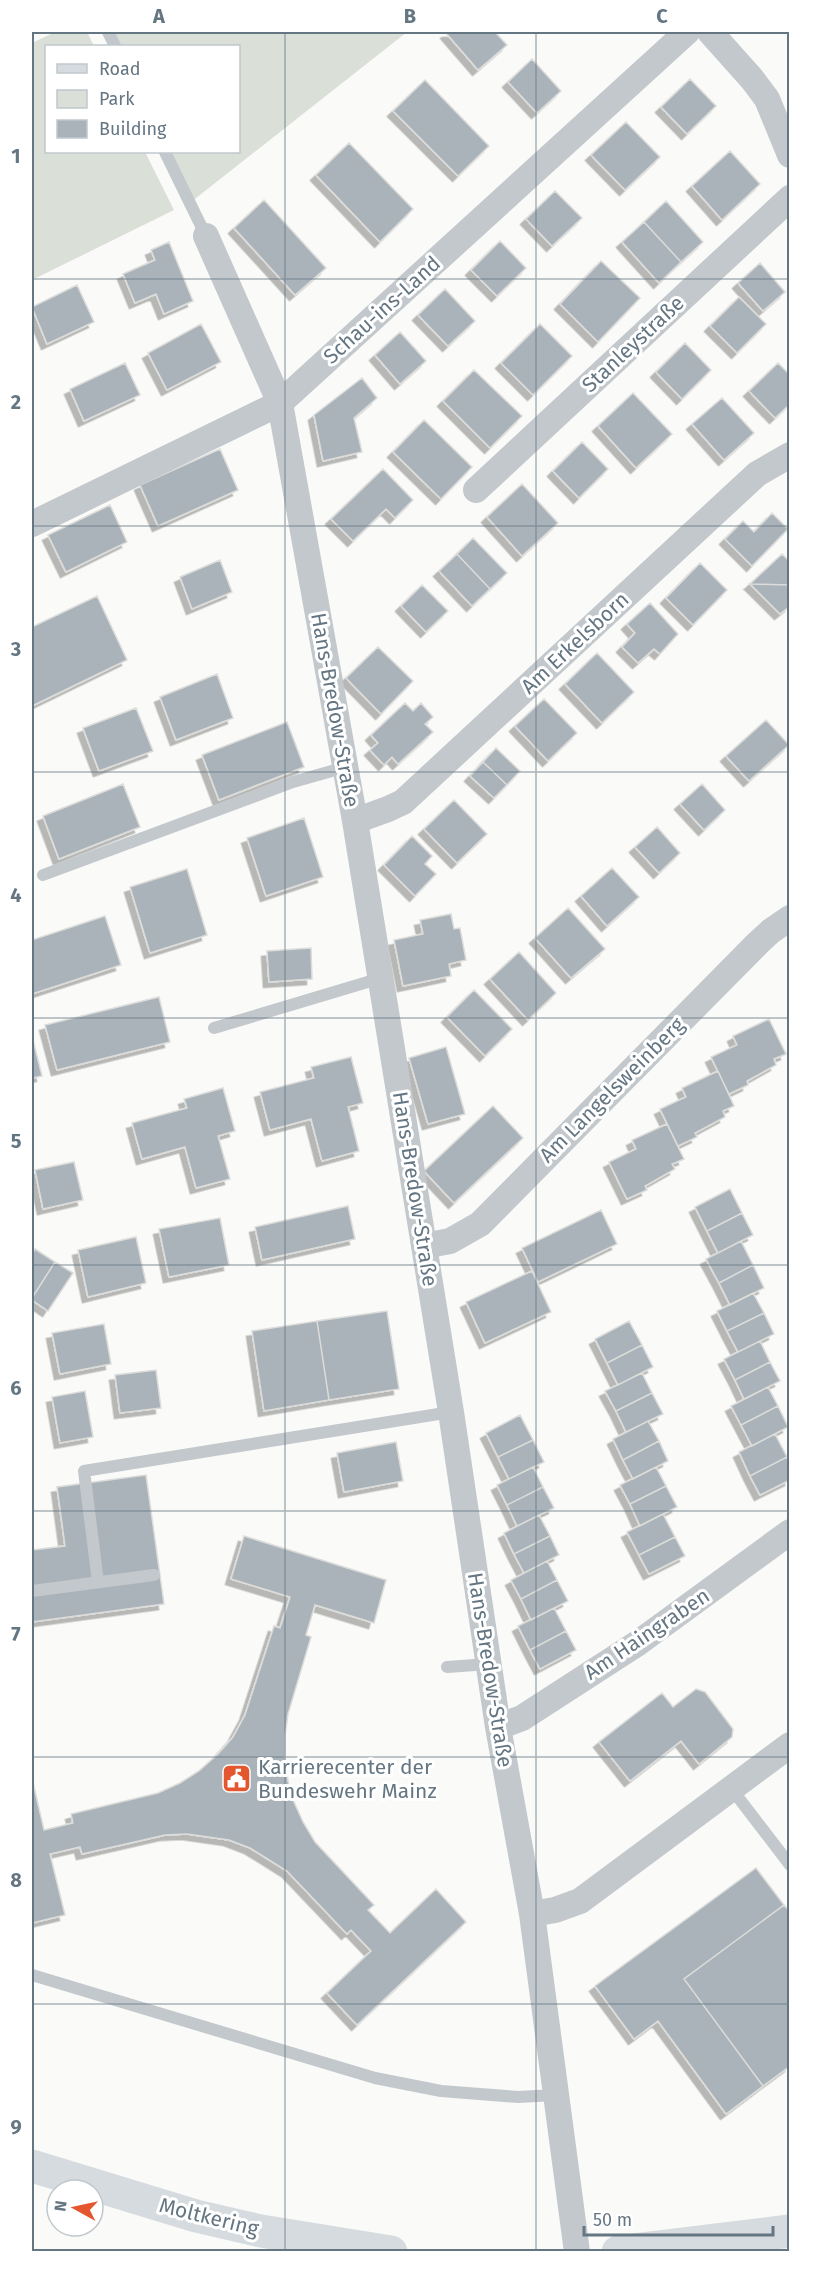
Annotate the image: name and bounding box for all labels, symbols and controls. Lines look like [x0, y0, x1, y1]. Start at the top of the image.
text: A [152, 4, 166, 28]
text: B [404, 4, 416, 28]
text: C [656, 4, 668, 28]
legend [45, 45, 240, 153]
text: Road [99, 58, 141, 80]
text: Park [99, 88, 135, 110]
text: Building [99, 118, 167, 140]
text: 1 [11, 144, 21, 168]
street label: Schau-ins-Land [318, 251, 446, 369]
street label: Stanleystraße [576, 290, 690, 398]
text: 2 [11, 390, 21, 414]
street label: Am Erkelsborn [516, 586, 634, 700]
street label: Hans-Bredow-Straße [305, 611, 365, 809]
text: 3 [10, 637, 21, 661]
text: 4 [10, 883, 22, 907]
street label: Am Langelsweinberg [534, 1012, 690, 1168]
street label: Hans-Bredow-Straße [387, 1090, 443, 1288]
text: 5 [11, 1129, 22, 1153]
text: 6 [10, 1376, 22, 1400]
street label: Hans-Bredow-Straße [462, 1571, 518, 1769]
street label: Am Haingraben [579, 1583, 715, 1685]
text: 7 [11, 1622, 21, 1646]
place label: Karrierecenter der Bundeswehr Mainz [258, 1754, 437, 1804]
public building icon: Karrierecenter der Bundeswehr Mainz [221, 1763, 253, 1795]
text: 8 [10, 1868, 22, 1892]
text: 9 [10, 2115, 22, 2139]
north arrow [45, 2178, 105, 2238]
street label: Moltkering [157, 2192, 262, 2242]
text: N [50, 2199, 71, 2213]
scale bar [584, 2199, 773, 2237]
text: 50 m [593, 2209, 632, 2231]

